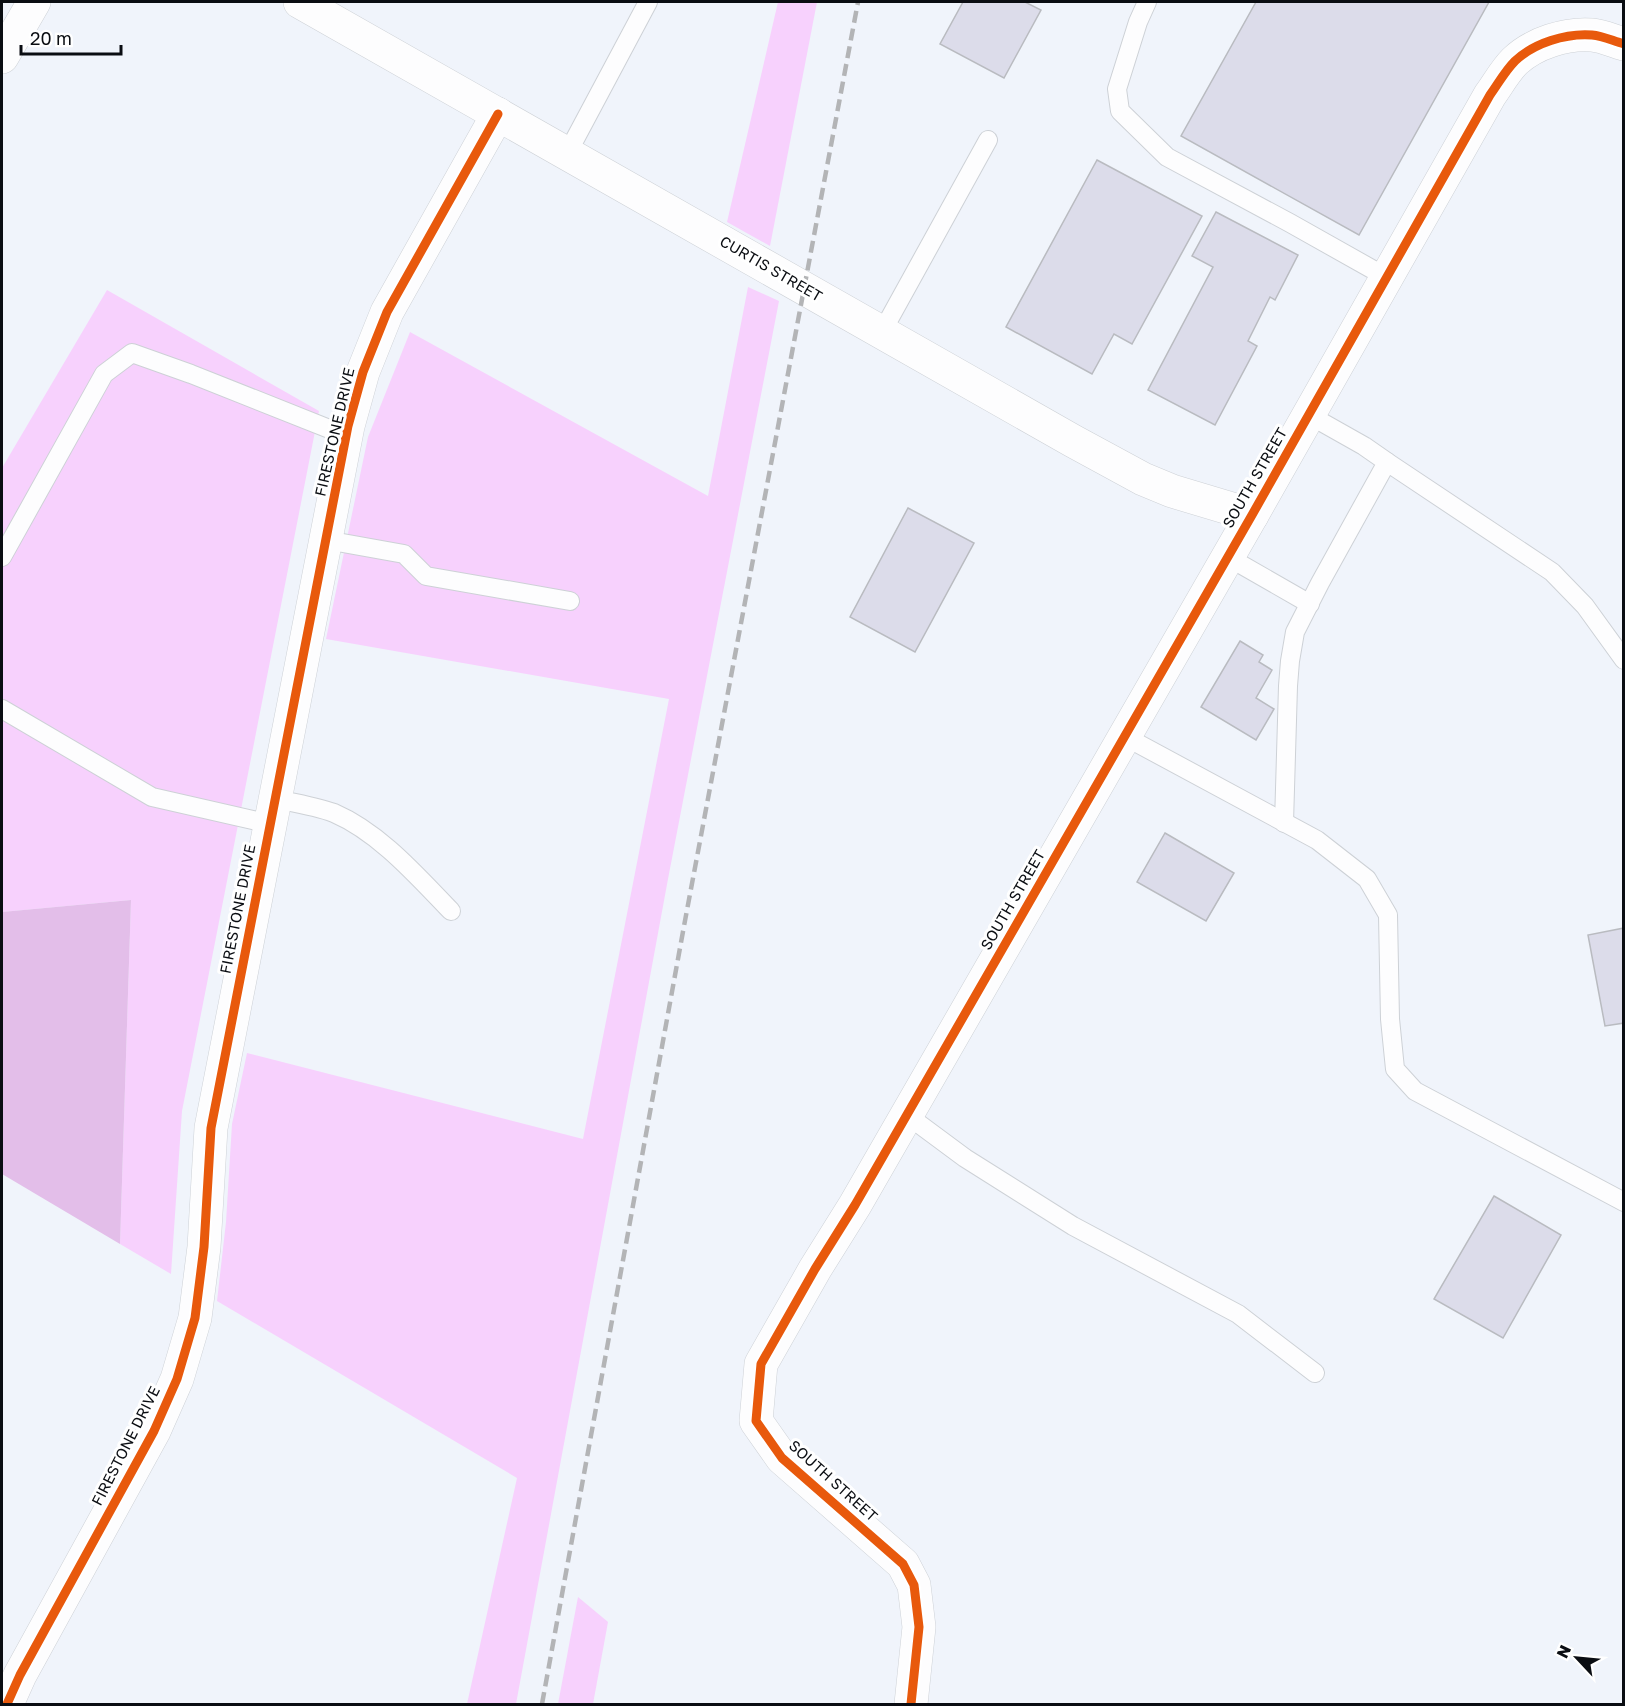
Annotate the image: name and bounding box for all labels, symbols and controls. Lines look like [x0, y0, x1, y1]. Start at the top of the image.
scale bar [21, 18, 122, 56]
text: 20 m [30, 27, 72, 49]
street label: CURTIS STREET [717, 232, 826, 305]
street label: FIRESTONE DRIVE [310, 366, 358, 498]
street label: SOUTH STREET [1218, 424, 1290, 531]
street label: FIRESTONE DRIVE [216, 843, 258, 975]
street label: SOUTH STREET [976, 846, 1048, 953]
street label: FIRESTONE DRIVE [87, 1383, 163, 1508]
street label: SOUTH STREET [786, 1436, 882, 1525]
north arrow [1547, 1628, 1607, 1688]
text: N [1552, 1642, 1575, 1661]

